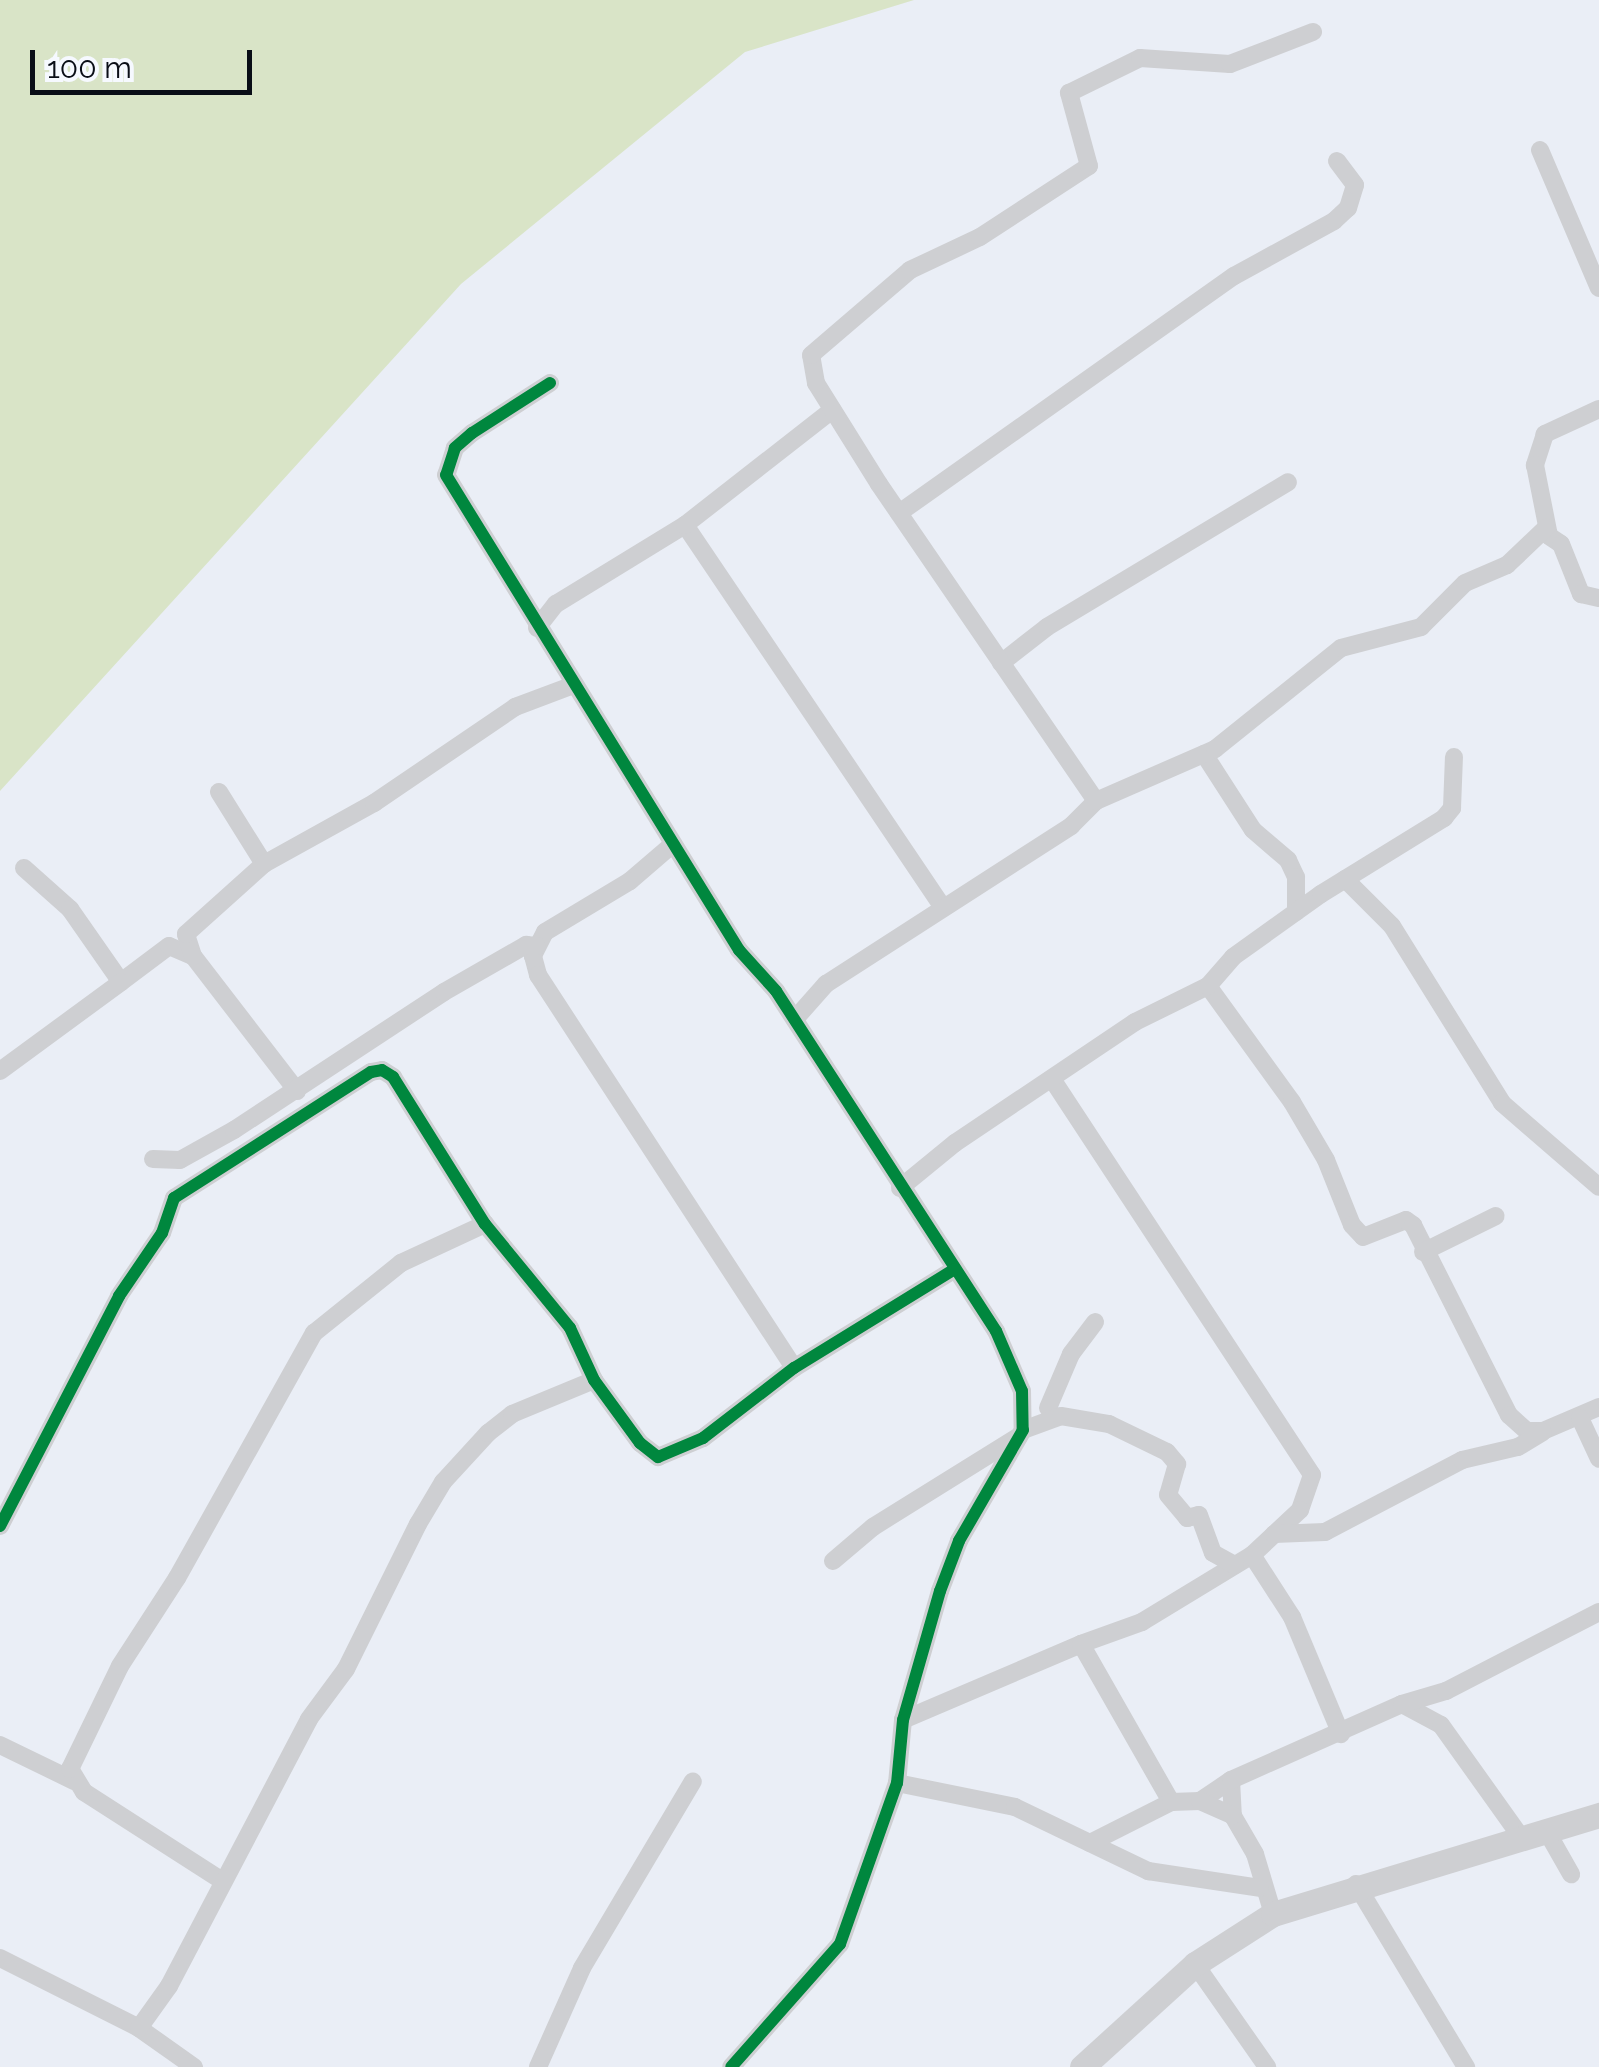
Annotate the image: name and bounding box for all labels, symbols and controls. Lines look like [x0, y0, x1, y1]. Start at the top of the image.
scale bar [35, 30, 258, 92]
text: 100 m [47, 50, 132, 85]

